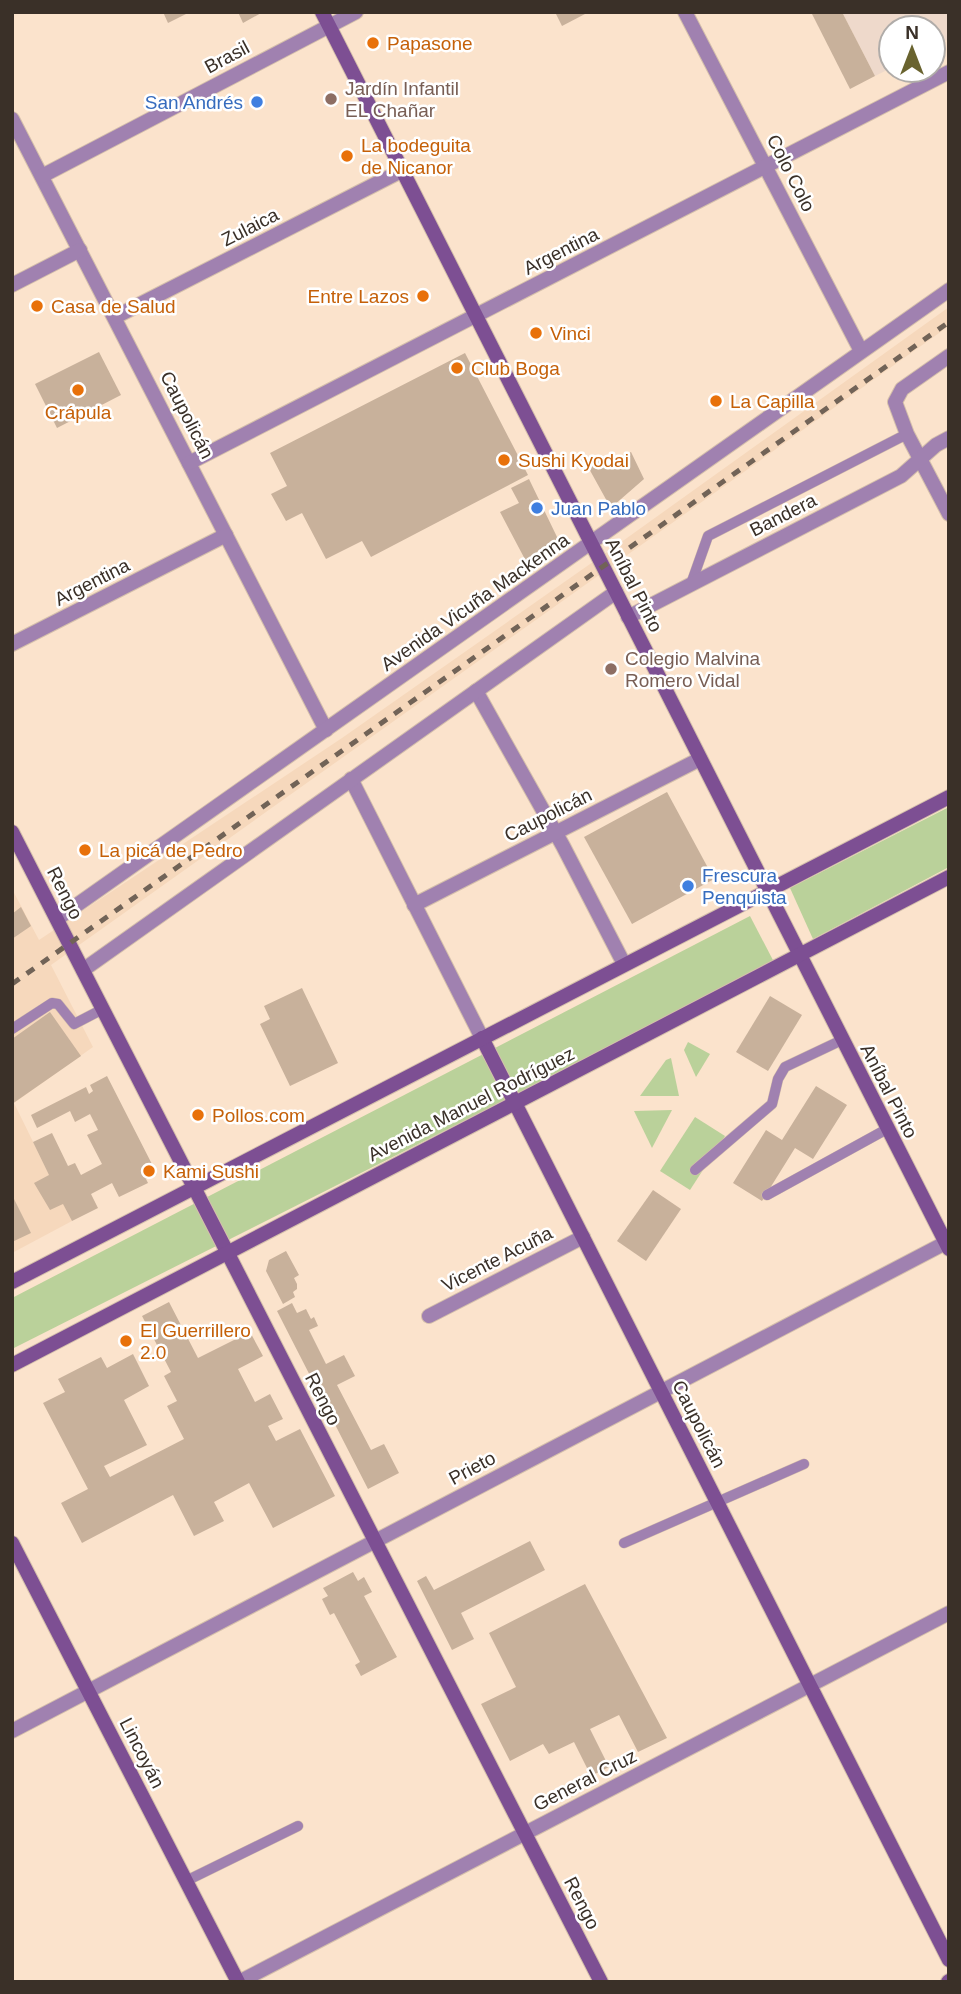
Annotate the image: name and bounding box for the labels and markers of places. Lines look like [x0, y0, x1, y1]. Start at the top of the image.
place label: Papasone [387, 33, 473, 54]
marker: Papasone [365, 35, 381, 51]
place label: Jardín Infantil EL Chañar [345, 78, 459, 121]
marker: Jardín Infantil EL Chañar [323, 91, 339, 107]
place label: San Andrés [145, 92, 243, 113]
marker: San Andrés [249, 94, 265, 110]
place label: La bodeguita de Nicanor [361, 135, 471, 178]
marker: La bodeguita de Nicanor [339, 148, 355, 164]
place label: Entre Lazos [308, 286, 409, 307]
marker: Entre Lazos [415, 288, 431, 304]
place label: Casa de Salud [51, 296, 176, 317]
marker: Casa de Salud [29, 298, 45, 314]
place label: Vinci [550, 323, 591, 344]
marker: Vinci [528, 325, 544, 341]
place label: Club Boga [471, 358, 560, 379]
marker: Club Boga [449, 360, 465, 376]
marker: Crápula [70, 382, 86, 398]
place label: La Capilla [730, 391, 815, 412]
marker: La Capilla [708, 393, 724, 409]
place label: Crápula [45, 402, 112, 423]
place label: Sushi Kyodai [518, 450, 629, 471]
marker: Sushi Kyodai [496, 452, 512, 468]
place label: Juan Pablo [551, 498, 646, 519]
marker: Juan Pablo [529, 500, 545, 516]
place label: Colegio Malvina Romero Vidal [625, 648, 761, 691]
marker: Colegio Malvina Romero Vidal [603, 661, 619, 677]
place label: La picá de Pedro [99, 840, 243, 861]
marker: La picá de Pedro [77, 842, 93, 858]
place label: Frescura Penquista [702, 865, 787, 908]
marker: Frescura Penquista [680, 878, 696, 894]
place label: Pollos.com [212, 1105, 305, 1126]
marker: Pollos.com [190, 1107, 206, 1123]
place label: Kami Sushi [163, 1161, 259, 1182]
marker: Kami Sushi [141, 1163, 157, 1179]
place label: El Guerrillero 2.0 [140, 1320, 251, 1363]
marker: El Guerrillero 2.0 [118, 1333, 134, 1349]

